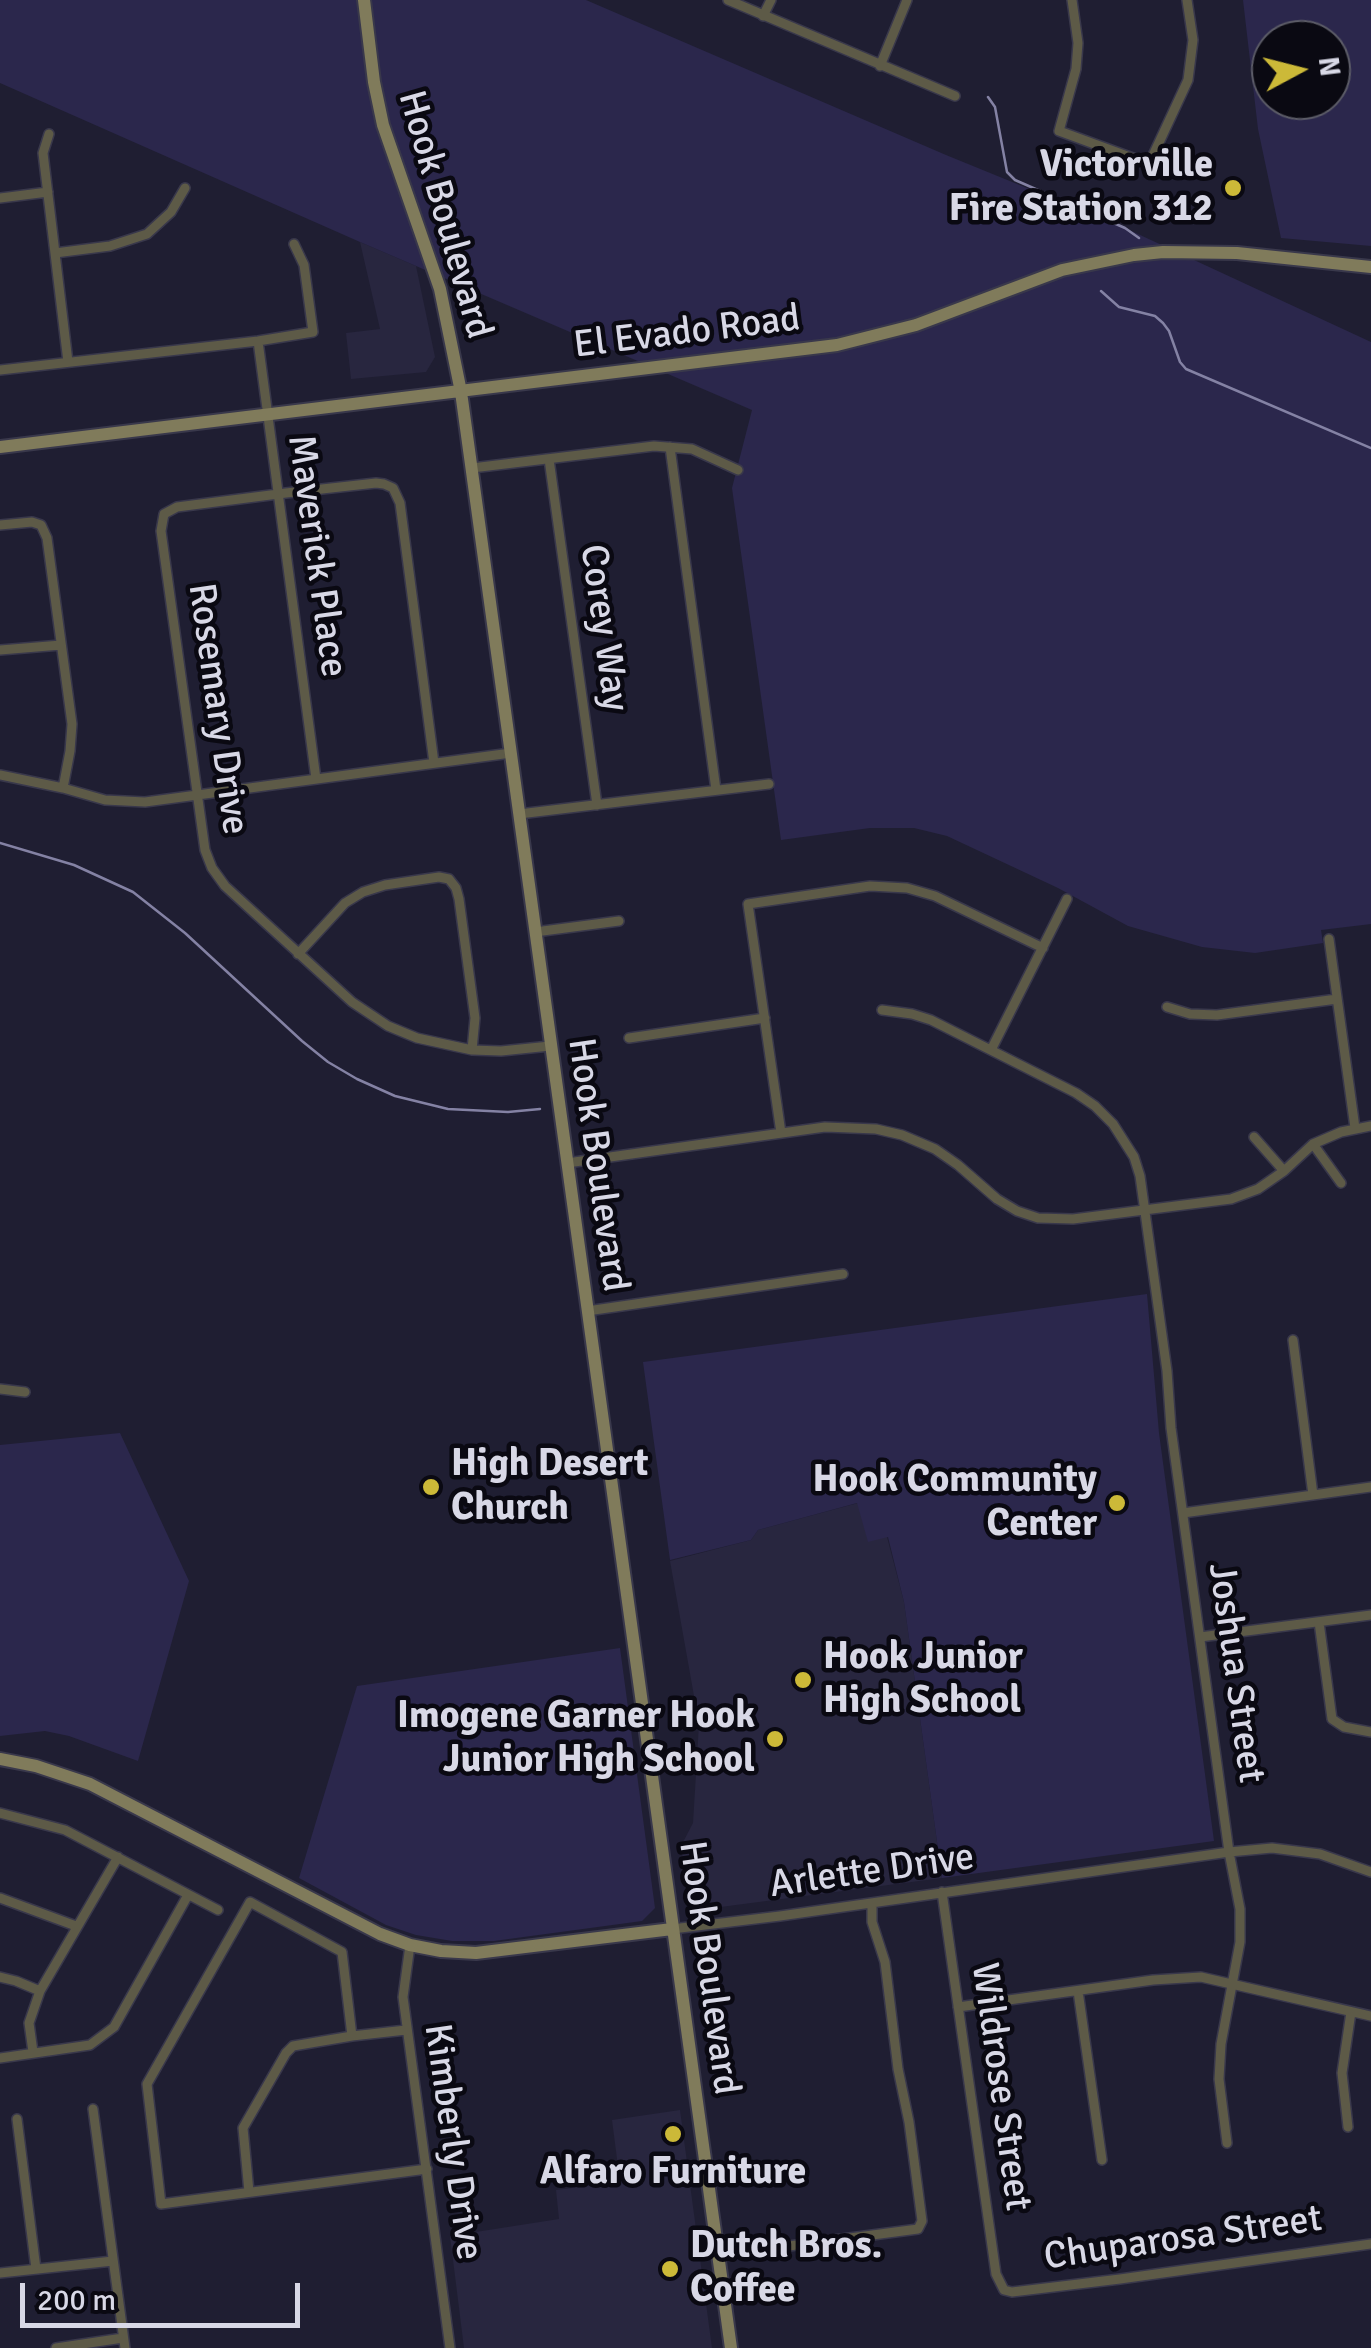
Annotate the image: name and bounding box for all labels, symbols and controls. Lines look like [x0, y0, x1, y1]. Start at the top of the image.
north arrow [1251, 20, 1351, 120]
text: N [1311, 55, 1347, 78]
street label: Hook Boulevard [387, 86, 501, 344]
place label: Victorville Fire Station 312 [949, 143, 1213, 232]
marker: Victorville Fire Station 312 [1222, 177, 1244, 199]
street label: El Evado Road [571, 296, 803, 370]
street label: Maverick Place [276, 432, 356, 680]
street label: Corey Way [569, 542, 637, 714]
street label: Rosemary Drive [177, 580, 257, 838]
street label: Hook Boulevard [557, 1035, 637, 1295]
place label: High Desert Church [451, 1442, 648, 1532]
place label: Hook Community Center [812, 1458, 1097, 1548]
marker: High Desert Church [420, 1476, 442, 1498]
marker: Hook Community Center [1106, 1492, 1128, 1514]
street label: Joshua Street [1197, 1560, 1273, 1786]
place label: Hook Junior High School [823, 1635, 1023, 1725]
marker: Hook Junior High School [792, 1669, 814, 1691]
place label: Imogene Garner Hook Junior High School [397, 1694, 755, 1784]
marker: Imogene Garner Hook Junior High School [764, 1728, 786, 1750]
street label: Arlette Drive [767, 1835, 977, 1909]
street label: Hook Boulevard [668, 1838, 748, 2098]
street label: Wildrose Street [960, 1960, 1040, 2214]
street label: Kimberly Drive [413, 2021, 491, 2263]
marker: Alfaro Furniture [662, 2123, 684, 2145]
place label: Alfaro Furniture [540, 2150, 806, 2196]
street label: Chuparosa Street [1041, 2197, 1325, 2281]
place label: Dutch Bros. Coffee [690, 2224, 882, 2314]
marker: Dutch Bros. Coffee [659, 2258, 681, 2280]
scale bar [25, 2263, 305, 2325]
text: 200 m [37, 2282, 116, 2319]

